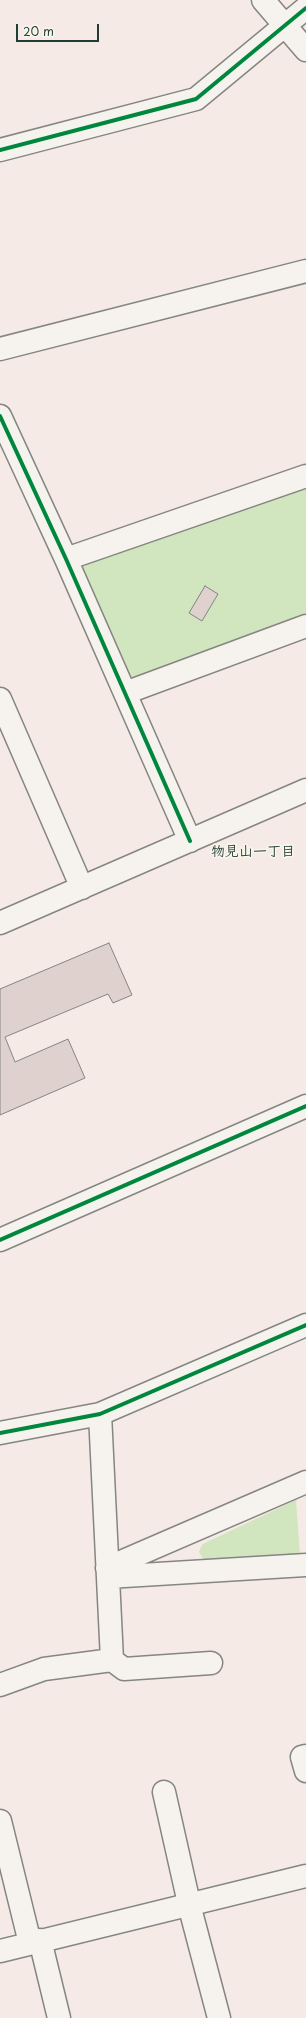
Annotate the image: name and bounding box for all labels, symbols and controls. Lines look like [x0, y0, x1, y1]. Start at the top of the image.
scale bar [18, 16, 101, 42]
text: 20 m [23, 22, 54, 40]
district label: 物見山一丁目 [211, 844, 295, 860]

